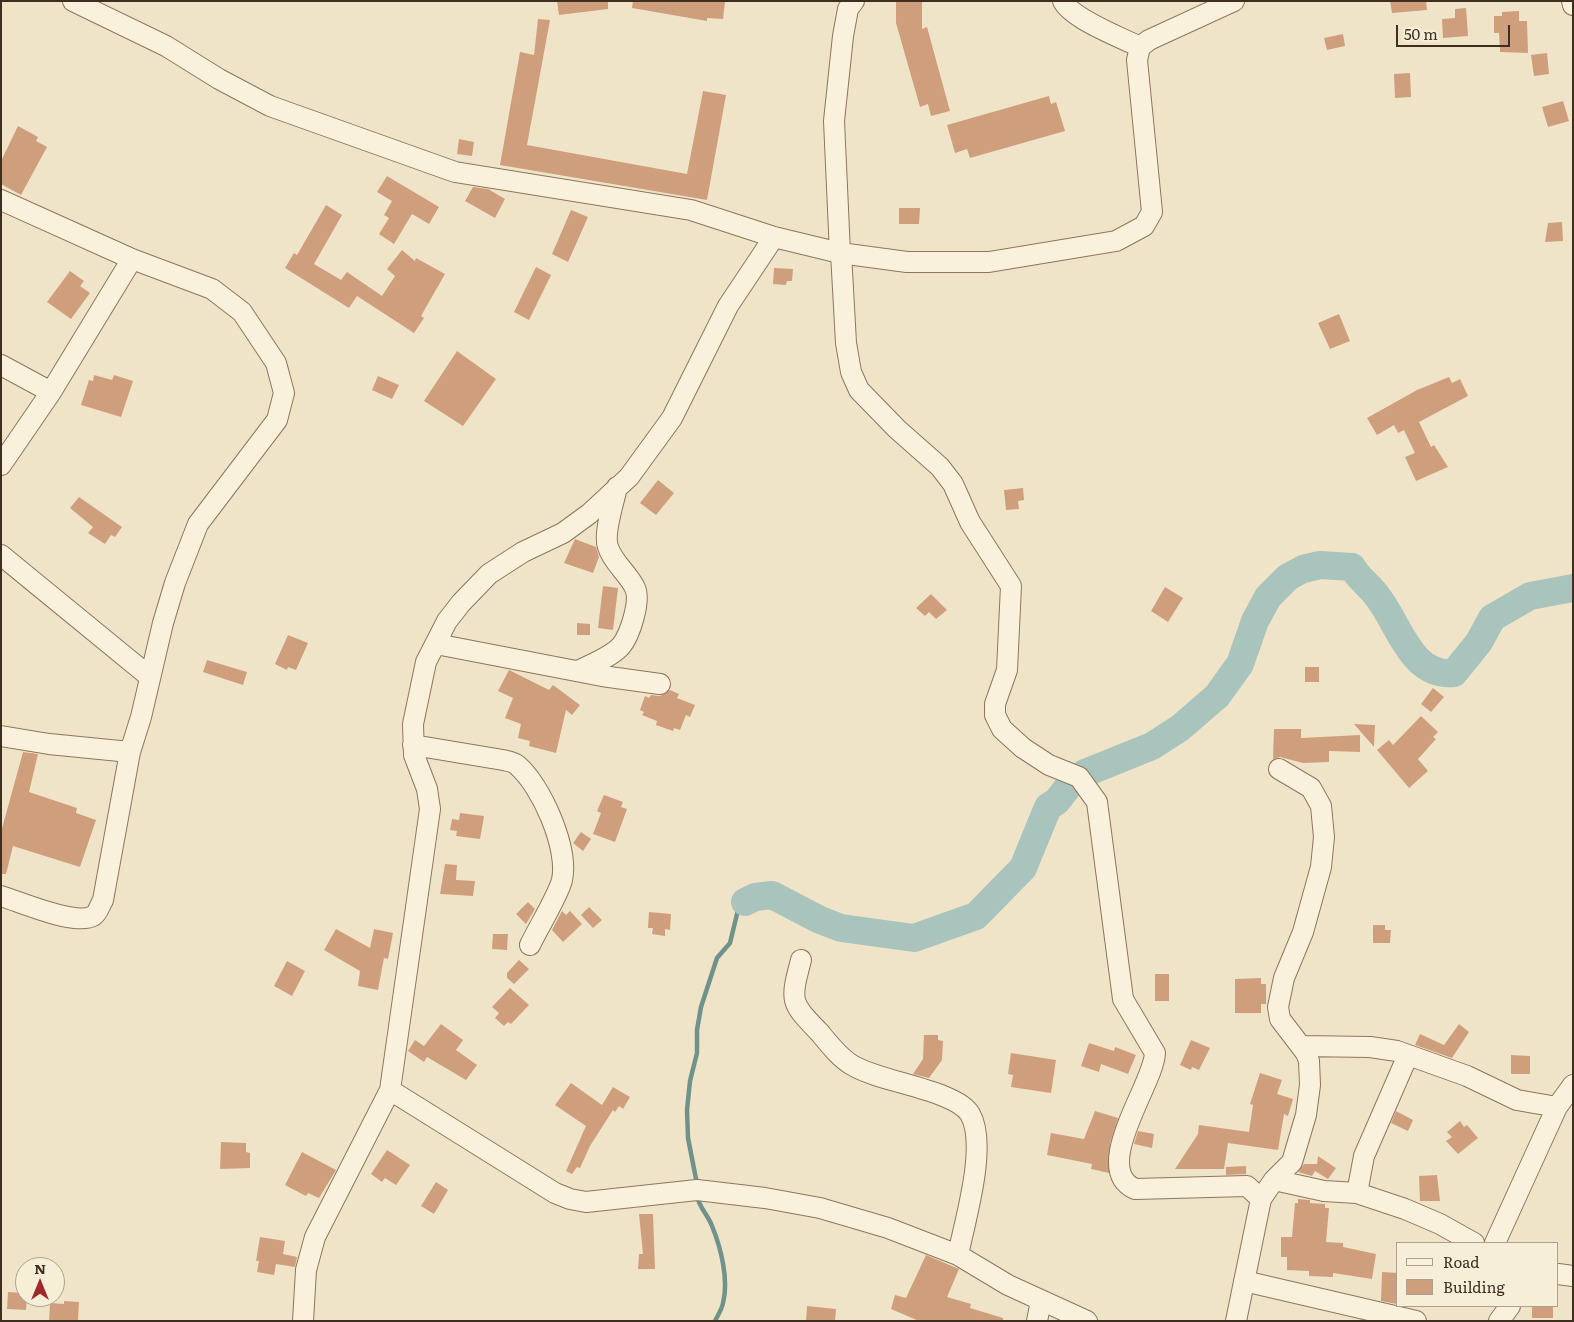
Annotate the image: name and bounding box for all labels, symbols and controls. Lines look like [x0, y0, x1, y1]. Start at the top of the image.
scale bar [1399, 15, 1513, 47]
text: 50 m [1404, 22, 1438, 45]
legend [1396, 1242, 1559, 1307]
text: Road [1443, 1250, 1479, 1273]
north arrow [15, 1257, 65, 1307]
text: N [34, 1258, 46, 1278]
text: Building [1443, 1275, 1505, 1298]

